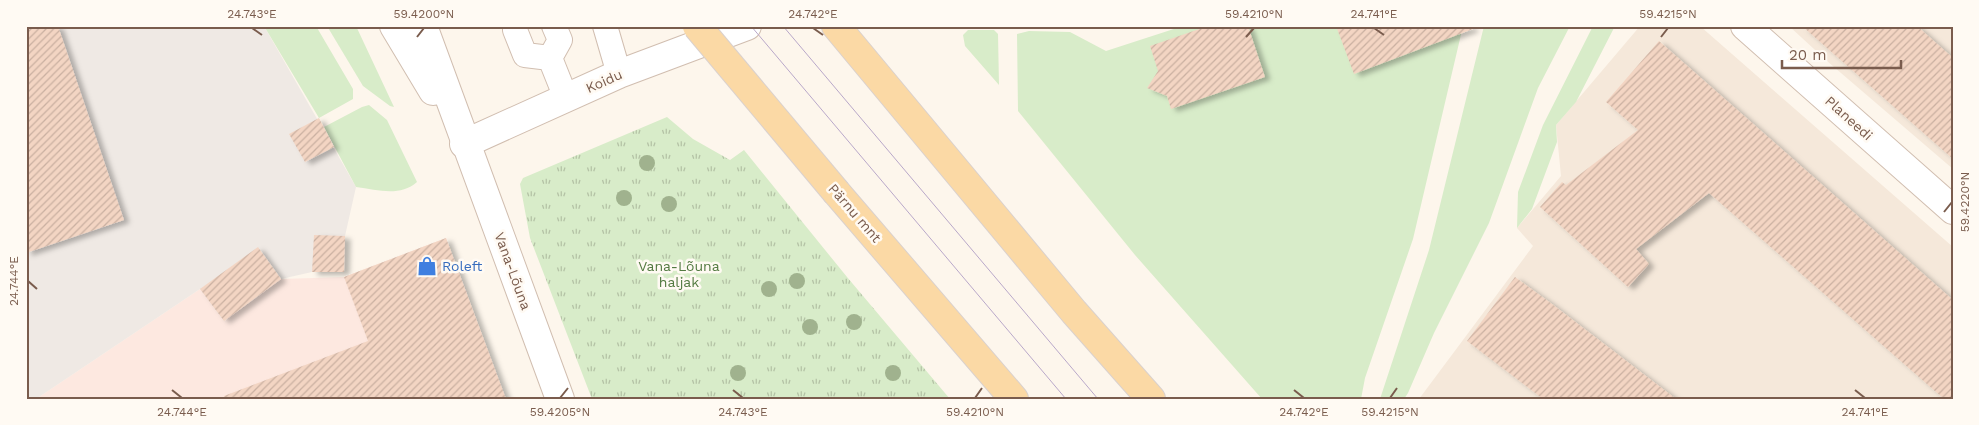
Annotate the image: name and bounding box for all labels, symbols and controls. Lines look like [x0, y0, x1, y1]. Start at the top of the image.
text: 24.743°E [227, 7, 277, 21]
text: 59.4200°N [394, 7, 454, 21]
text: 24.742°E [788, 7, 838, 21]
text: 59.4210°N [1225, 7, 1283, 21]
text: 24.741°E [1351, 7, 1398, 21]
text: 59.4215°N [1639, 7, 1697, 21]
scale bar [1782, 38, 1900, 70]
text: 20 m [1789, 46, 1827, 64]
street label: Koidu [583, 66, 625, 96]
street label: Planeedi [1822, 93, 1876, 143]
text: 59.4220°N [1958, 172, 1972, 232]
street label: Pärnu mnt [825, 181, 885, 246]
street label: Vana-Lõuna [492, 230, 534, 312]
shop icon: Roleft [416, 255, 438, 277]
text: 24.744°E [7, 256, 21, 306]
place label: Roleft [442, 258, 483, 274]
park label: Vana-Lõuna haljak [638, 258, 720, 290]
text: 24.744°E [157, 405, 207, 419]
text: 59.4205°N [530, 405, 590, 419]
text: 24.743°E [718, 405, 768, 419]
text: 59.4210°N [946, 405, 1004, 419]
text: 24.742°E [1279, 405, 1329, 419]
text: 59.4215°N [1361, 405, 1419, 419]
text: 24.741°E [1842, 405, 1889, 419]

